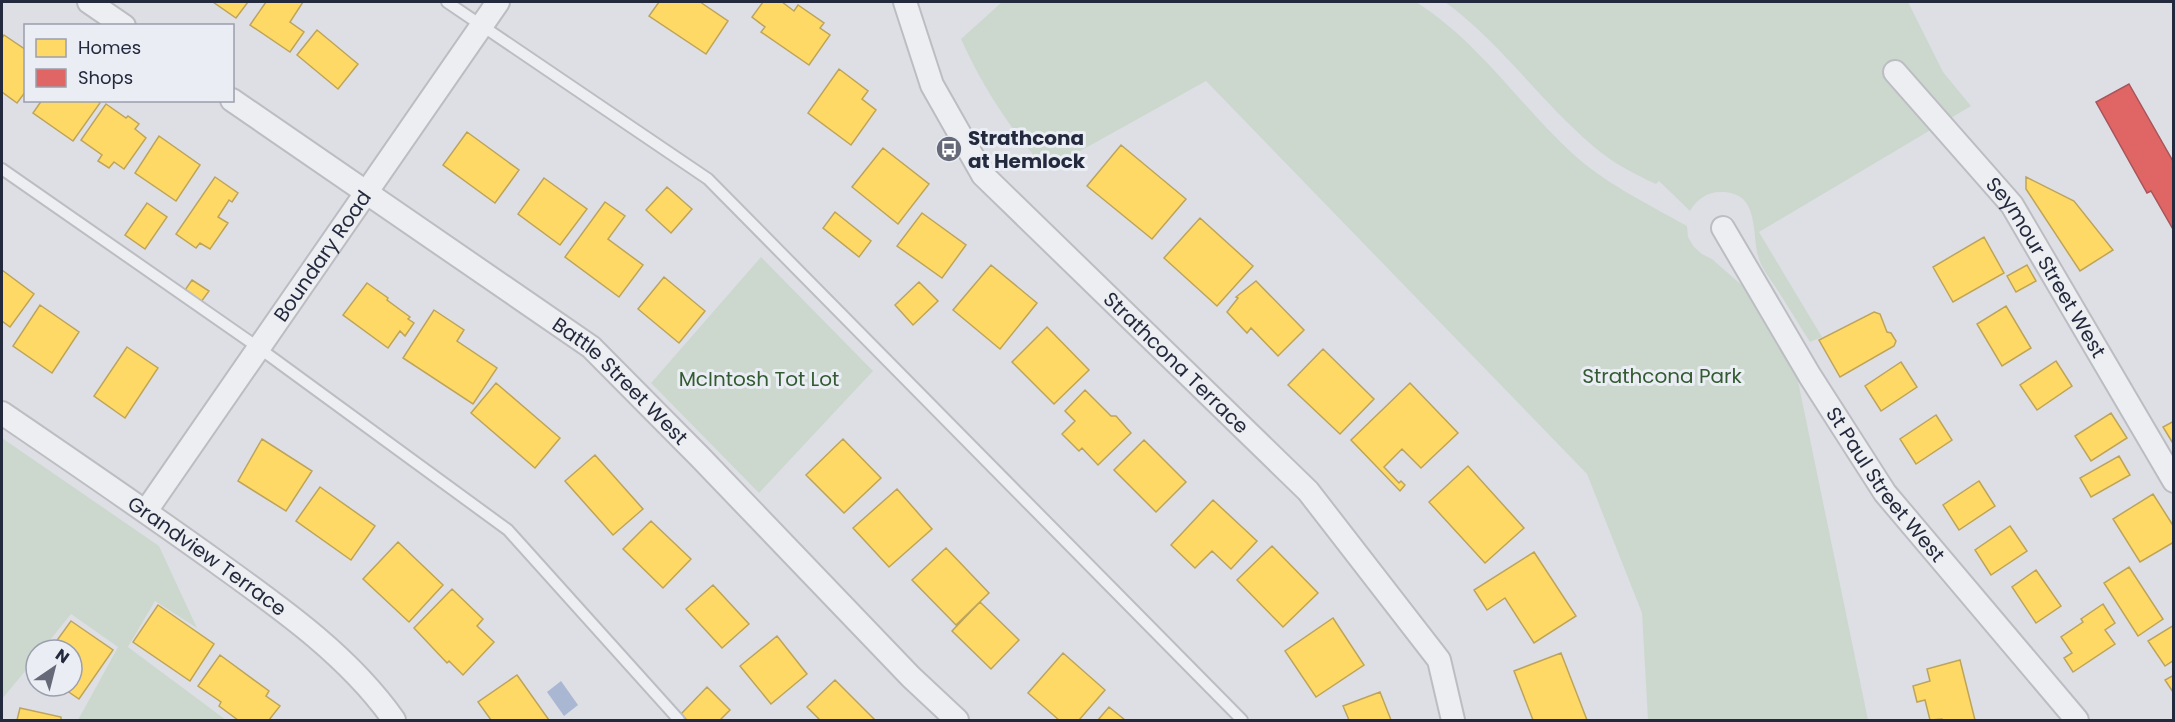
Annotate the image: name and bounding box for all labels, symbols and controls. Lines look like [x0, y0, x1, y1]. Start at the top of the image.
legend [24, 24, 234, 102]
text: Homes [78, 35, 141, 60]
text: Shops [78, 65, 133, 90]
place label: Strathcona at Hemlock [968, 124, 1086, 175]
bus stop icon: Strathcona at Hemlock [934, 134, 964, 164]
street label: Seymour Street West [1980, 171, 2113, 363]
street label: Boundary Road [267, 185, 378, 327]
street label: Strathcona Terrace [1097, 285, 1255, 440]
street label: Battle Street West [547, 310, 694, 451]
park label: Strathcona Park [1582, 362, 1742, 390]
park label: McIntosh Tot Lot [679, 365, 839, 393]
street label: St Paul Street West [1819, 401, 1952, 568]
street label: Grandview Terrace [122, 489, 292, 622]
north arrow [24, 638, 84, 698]
text: N [51, 643, 74, 669]

